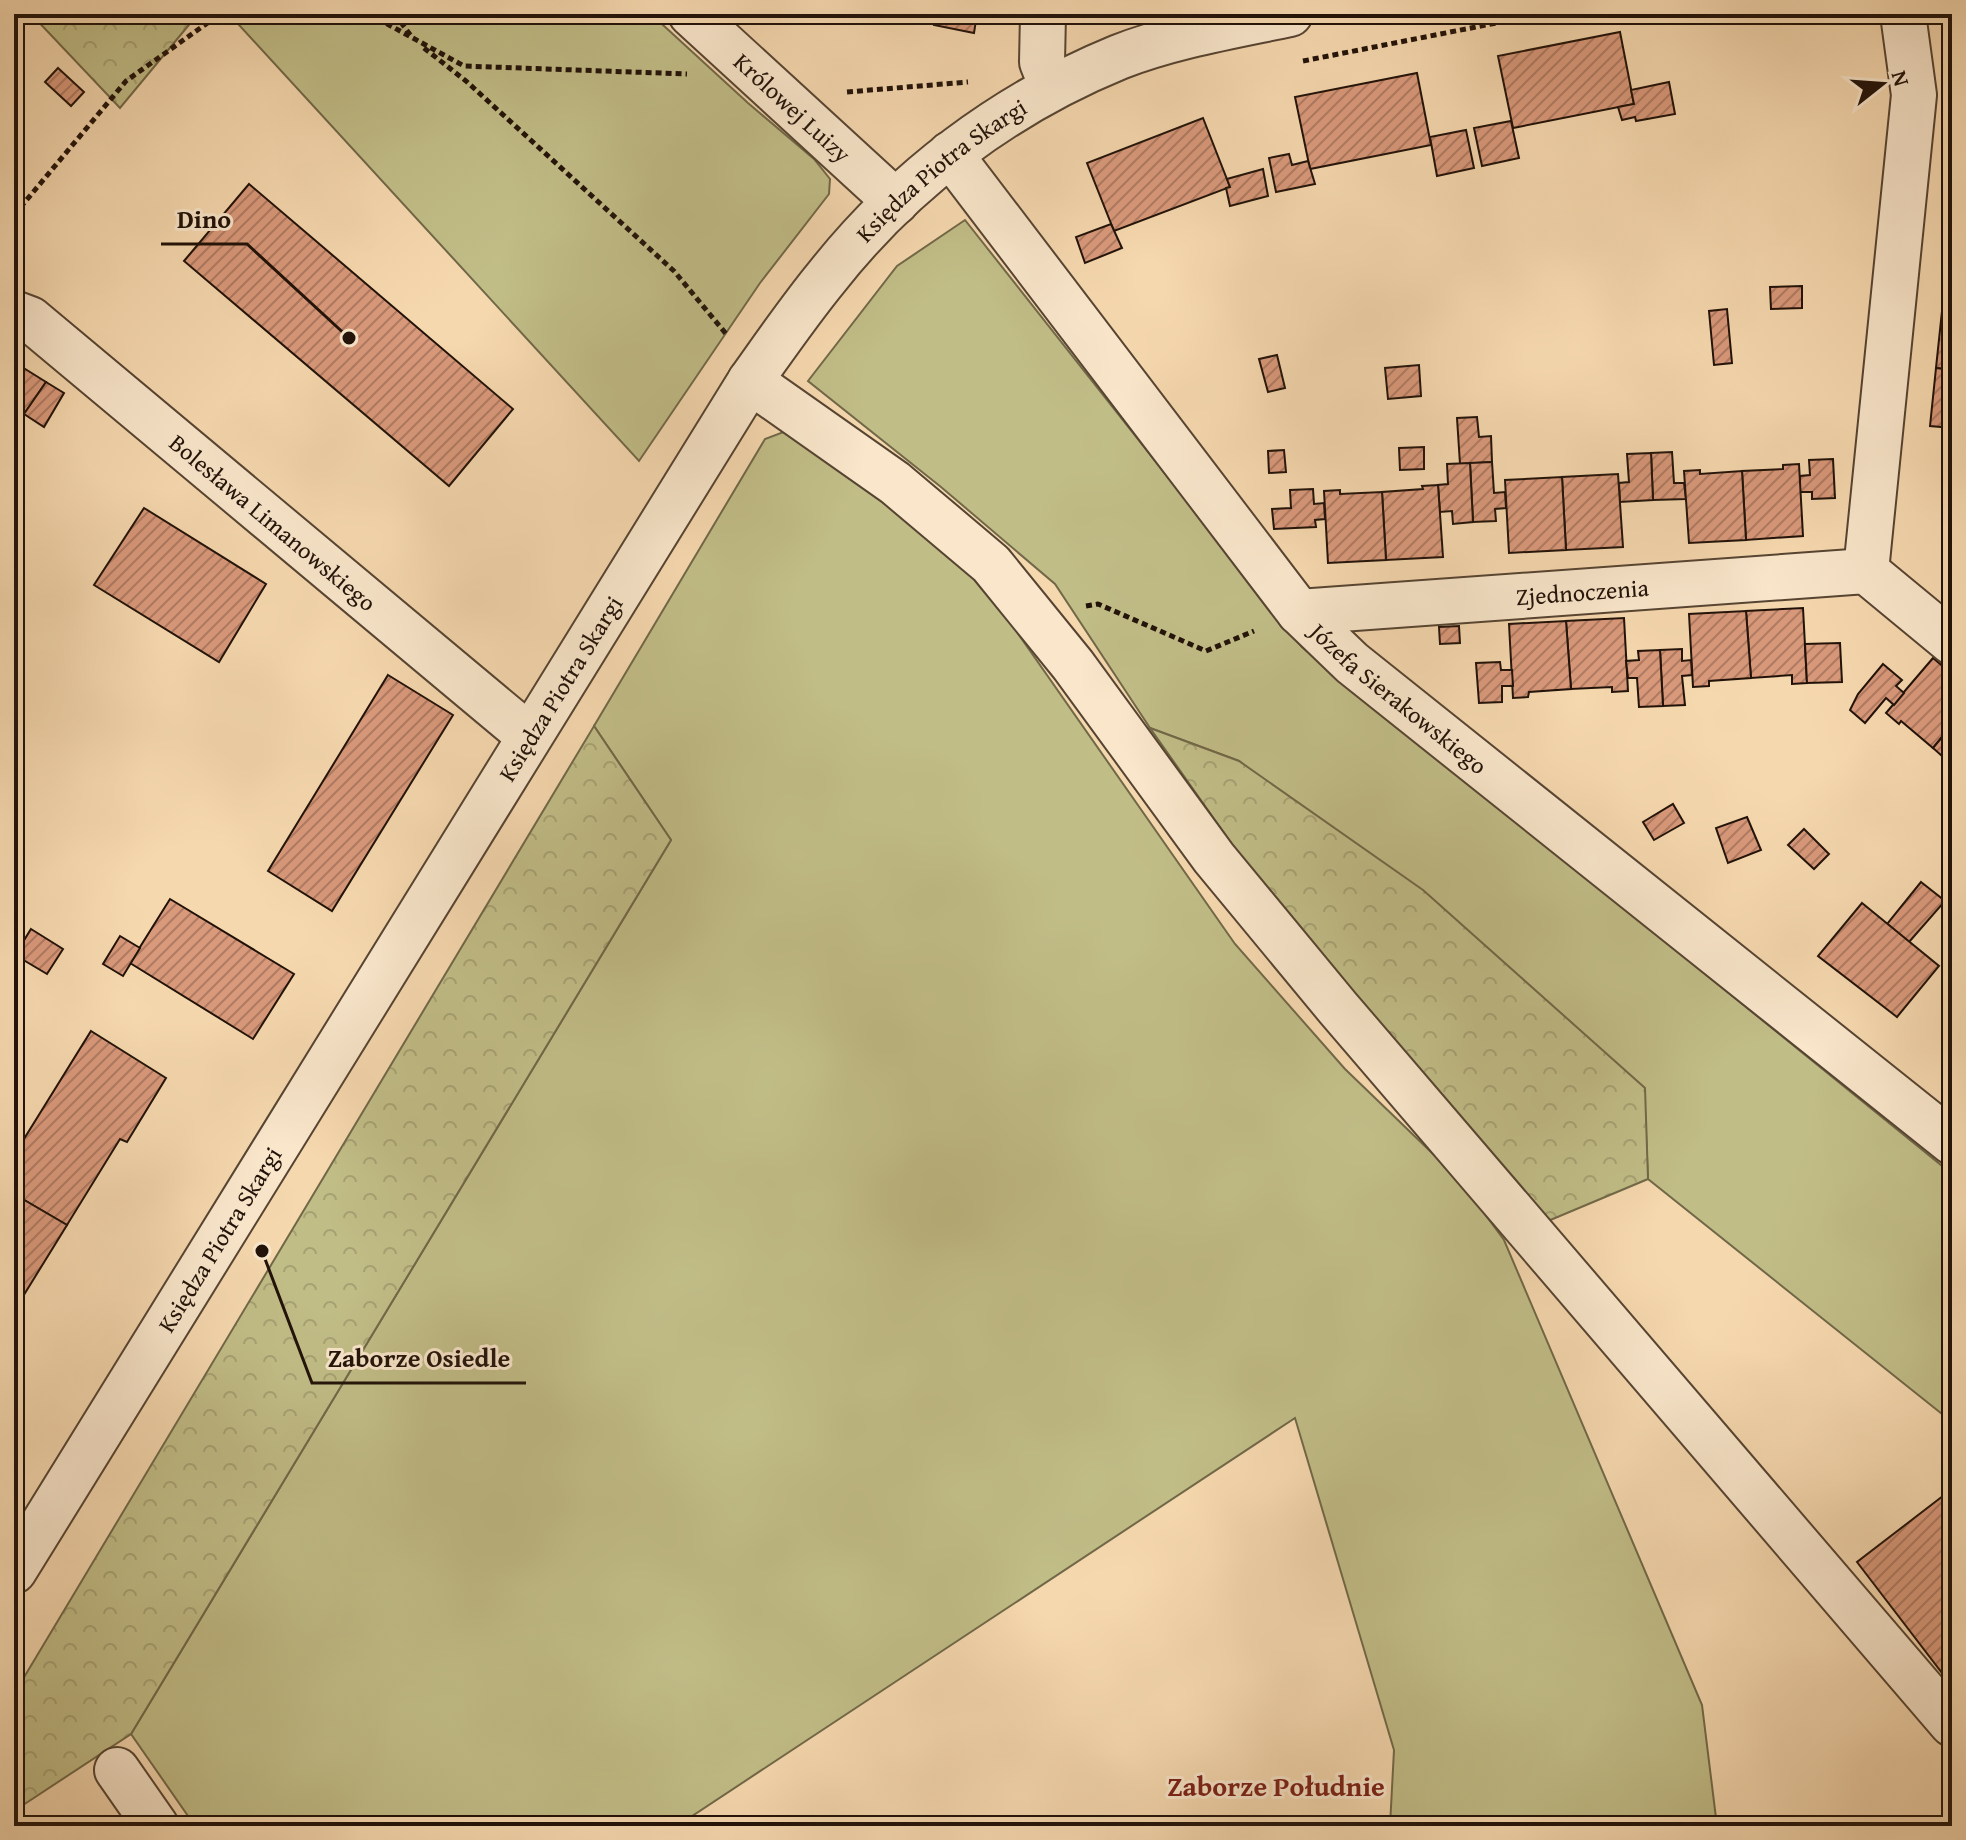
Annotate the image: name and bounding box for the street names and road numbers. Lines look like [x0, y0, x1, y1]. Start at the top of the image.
street label: Królowej Luizy [726, 44, 859, 170]
street label: Księdza Piotra Skargi [847, 89, 1033, 250]
street label: Bolesława Limanowskiego [162, 425, 384, 619]
street label: Zjednoczenia [1515, 569, 1650, 614]
street label: Księdza Piotra Skargi [489, 589, 631, 788]
street label: Józefa Sierakowskiego [1300, 612, 1495, 782]
street label: Księdza Piotra Skargi [148, 1140, 290, 1339]

